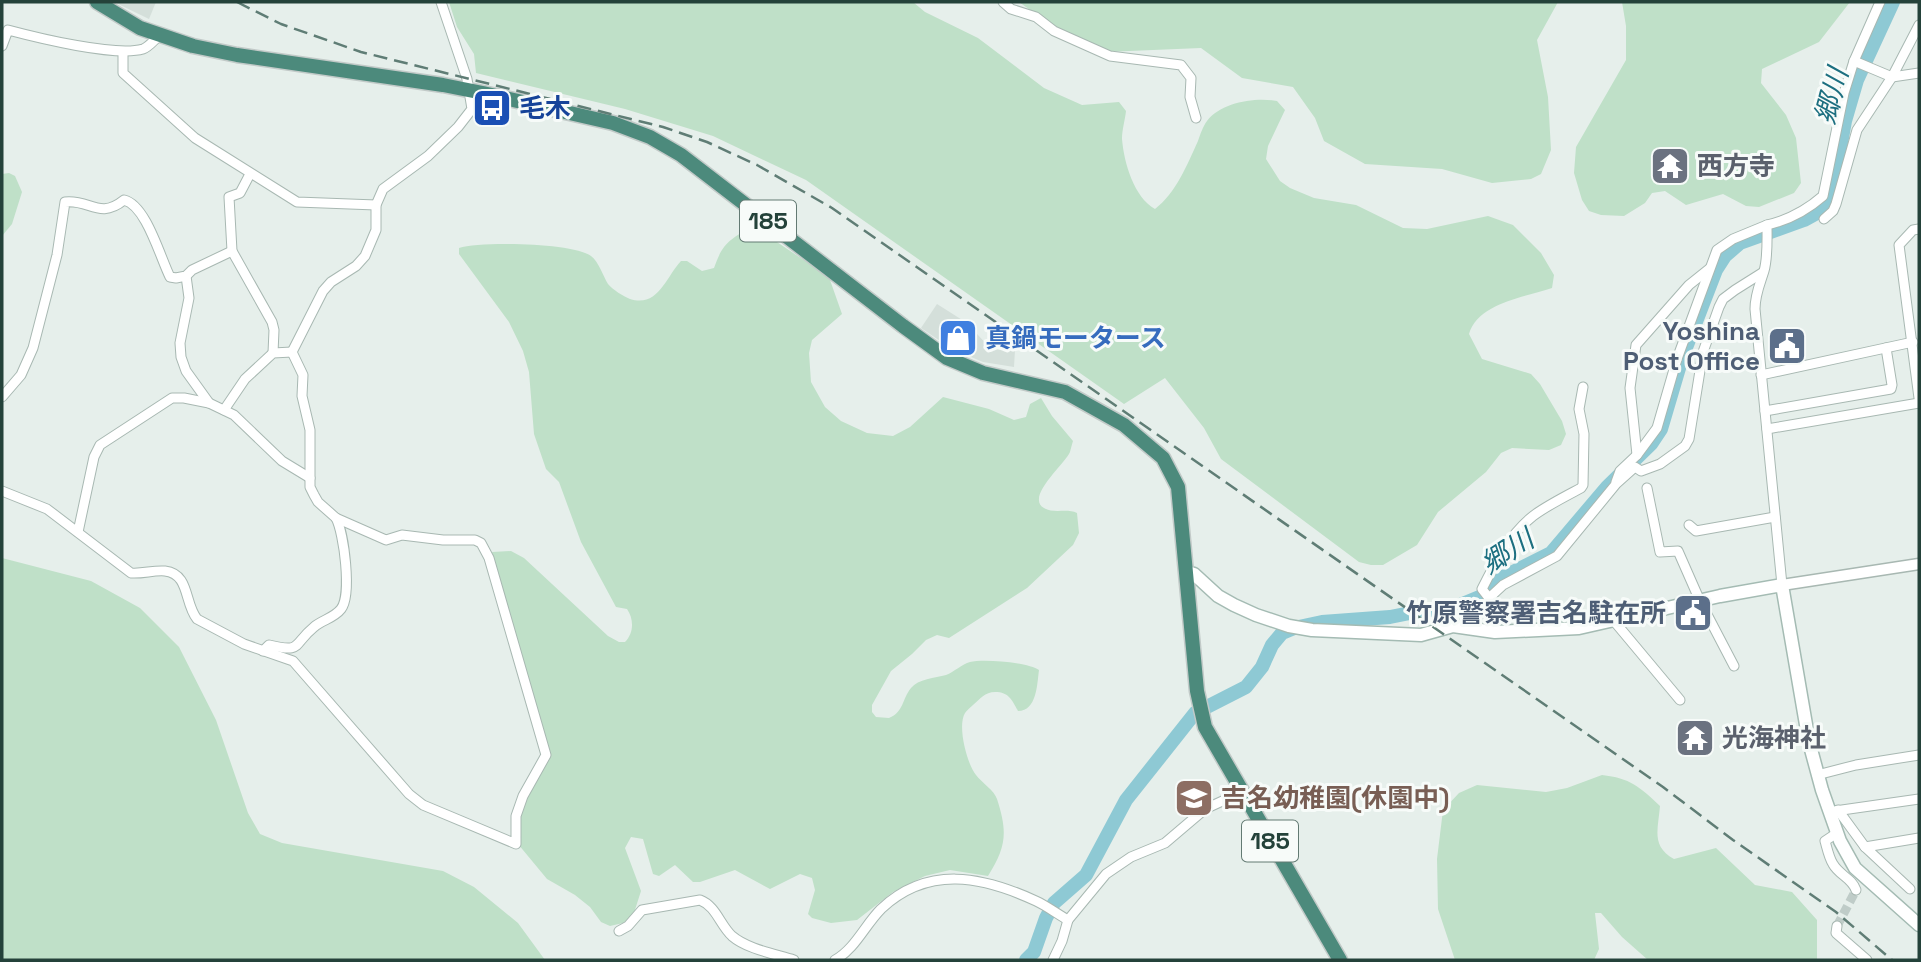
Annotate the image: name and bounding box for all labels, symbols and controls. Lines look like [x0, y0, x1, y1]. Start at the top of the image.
water label: 郷川 [1806, 61, 1856, 128]
bus stop icon: 毛木 [471, 87, 513, 129]
place label: 毛木 [519, 91, 571, 125]
temple icon: 西方寺 [1649, 145, 1691, 187]
place label: 西方寺 [1697, 149, 1775, 183]
road number: 185 [740, 201, 796, 242]
place label: Yoshina Post Office [1623, 314, 1760, 378]
shop icon: 真鍋モータース [937, 317, 979, 359]
place label: 真鍋モータース [985, 321, 1166, 355]
public building icon: Yoshina Post Office [1766, 325, 1808, 367]
water label: 郷川 [1474, 519, 1543, 581]
public building icon: 竹原警察署吉名駐在所 [1672, 592, 1714, 634]
place label: 竹原警察署吉名駐在所 [1406, 596, 1666, 630]
temple icon: 光海神社 [1674, 717, 1716, 759]
place label: 光海神社 [1722, 721, 1826, 755]
school or university icon: 吉名幼稚園(休園中) [1173, 777, 1215, 819]
place label: 吉名幼稚園(休園中) [1221, 781, 1450, 815]
road number: 185 [1242, 820, 1298, 862]

